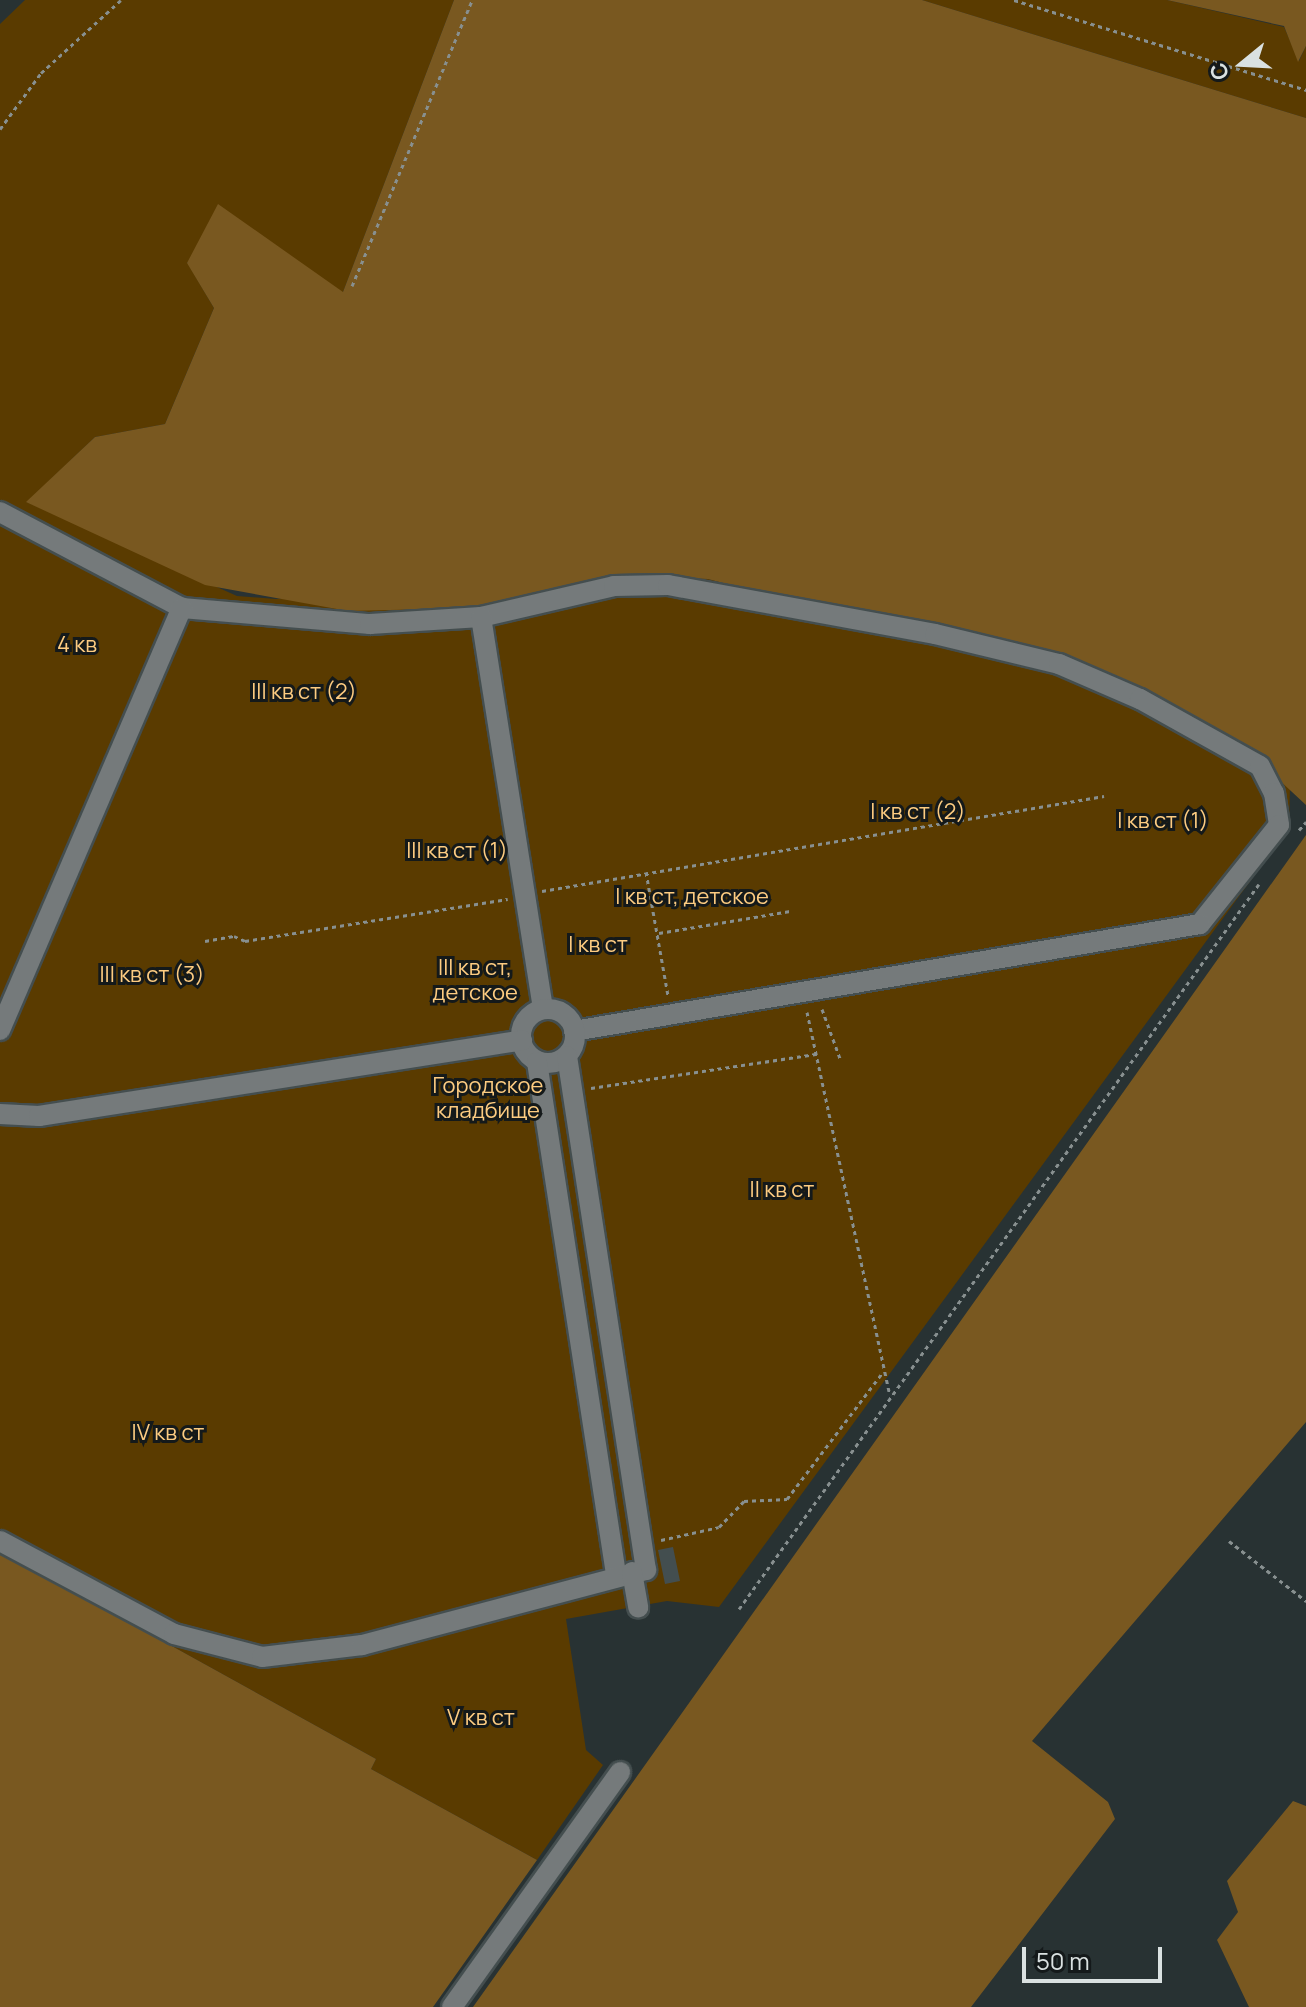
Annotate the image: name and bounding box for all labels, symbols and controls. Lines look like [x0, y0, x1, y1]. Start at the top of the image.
north arrow [1202, 24, 1282, 104]
text: С [1202, 59, 1236, 84]
park label: 4 кв [57, 632, 97, 658]
park label: III кв ст (2) [251, 679, 357, 705]
park label: I кв ст (2) [870, 799, 966, 825]
park label: I кв ст (1) [1117, 808, 1209, 834]
park label: III кв ст (1) [406, 838, 508, 864]
park label: I кв ст, детское [615, 884, 769, 910]
park label: I кв ст [568, 932, 628, 958]
park label: III кв ст, детское [432, 954, 518, 1006]
park label: III кв ст (3) [99, 962, 205, 988]
park label: Городское кладбище [433, 1072, 543, 1124]
park label: II кв ст [750, 1177, 814, 1203]
park label: IV кв ст [132, 1420, 204, 1446]
park label: V кв ст [447, 1705, 515, 1731]
scale bar [1026, 1931, 1166, 1981]
text: 50 m [1036, 1944, 1090, 1977]

